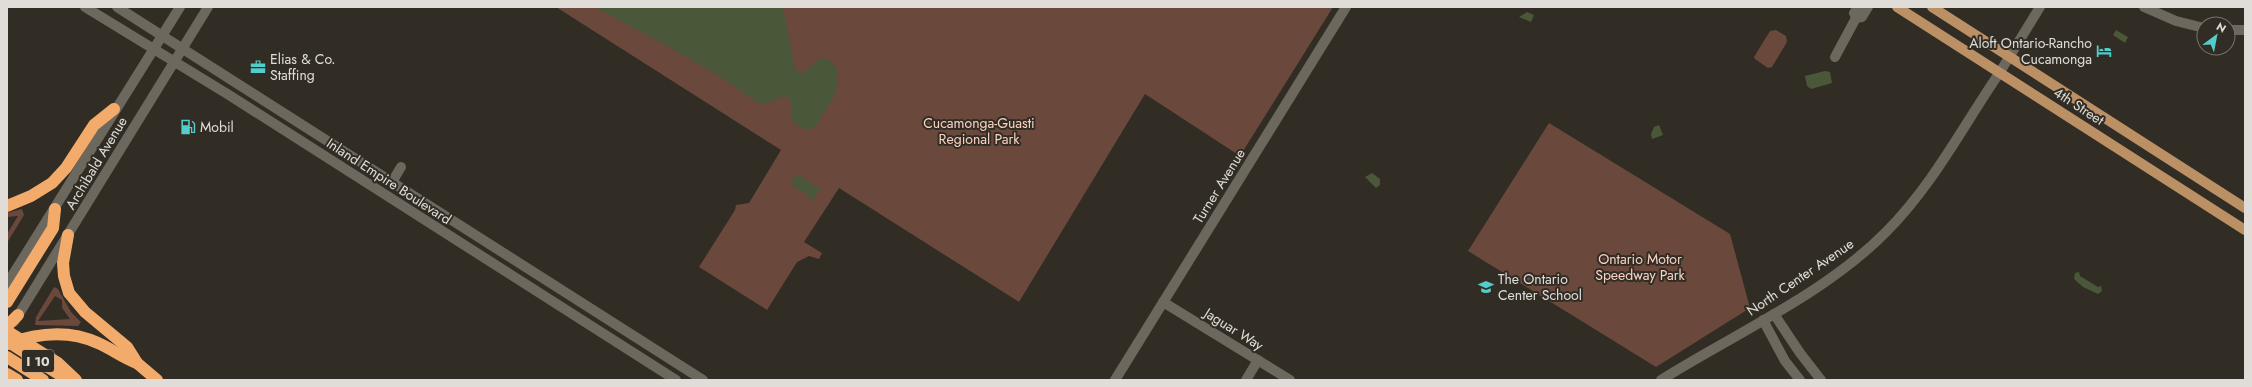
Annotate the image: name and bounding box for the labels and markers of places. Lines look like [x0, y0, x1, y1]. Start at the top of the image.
place label: Aloft Ontario-Rancho Cucamonga [1969, 33, 2092, 69]
hotel icon: Aloft Ontario-Rancho Cucamonga [2095, 42, 2113, 60]
place label: Elias & Co. Staffing [270, 49, 336, 85]
office icon: Elias & Co. Staffing [249, 58, 267, 76]
place label: Mobil [200, 117, 234, 137]
fuel station icon: Mobil [179, 118, 197, 136]
place label: The Ontario Center School [1498, 269, 1582, 305]
school or university icon: The Ontario Center School [1477, 278, 1495, 296]

